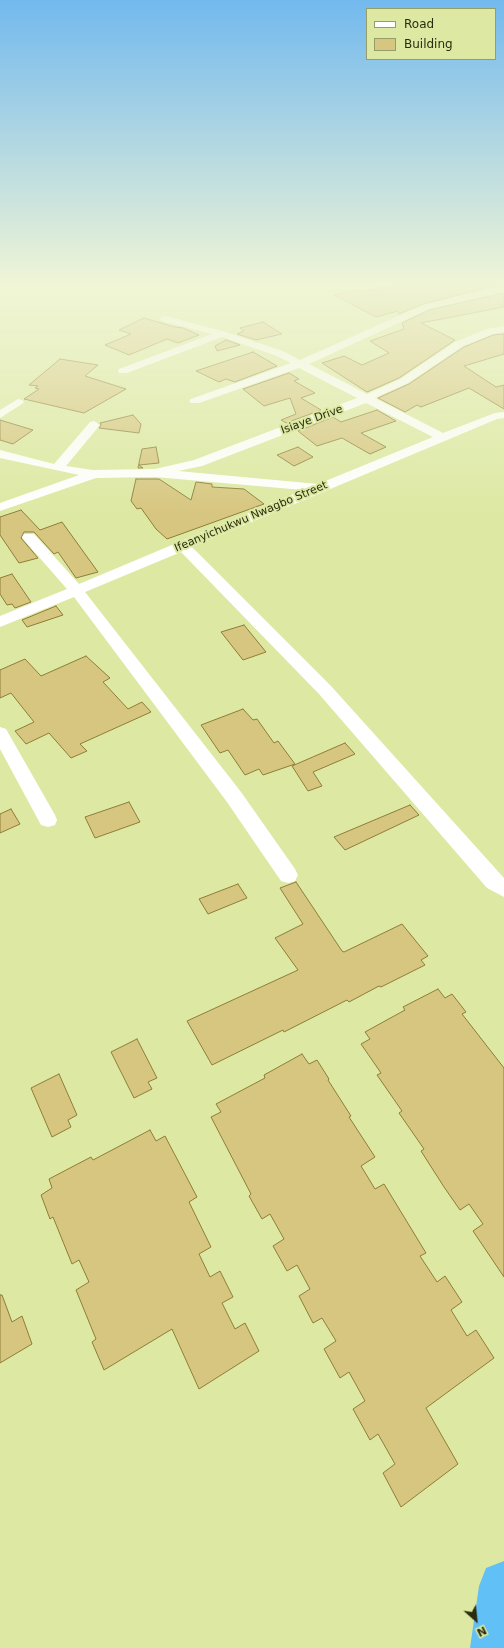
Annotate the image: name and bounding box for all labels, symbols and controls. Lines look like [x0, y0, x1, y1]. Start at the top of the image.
legend [366, 8, 496, 60]
text: Road [404, 17, 434, 31]
text: Building [404, 37, 453, 51]
street label: Isiaye Drive [279, 403, 345, 437]
street label: Ifeanyichukwu Nwagbo Street [173, 479, 329, 555]
north arrow [456, 1600, 496, 1640]
text: N [475, 1623, 489, 1639]

